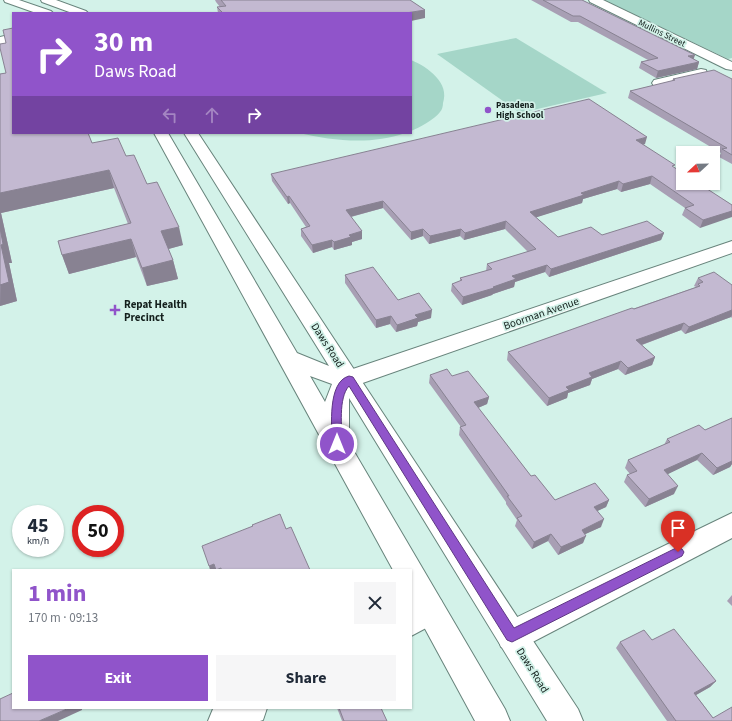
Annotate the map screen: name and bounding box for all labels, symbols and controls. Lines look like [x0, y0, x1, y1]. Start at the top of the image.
street label: Mullins Street [636, 16, 688, 51]
text: 30 m [94, 22, 153, 62]
icon: right [28, 28, 80, 80]
text: Daws Road [94, 59, 177, 84]
place label: Pasadena High School [496, 99, 544, 122]
icon: left [159, 104, 181, 126]
icon: ahead [201, 104, 223, 126]
icon: right [243, 104, 265, 126]
marker: Pasadena High School [483, 105, 493, 115]
north arrow [676, 146, 720, 190]
map controls [676, 146, 720, 190]
street label: Boorman Avenue [501, 293, 581, 333]
place label: Repat Health Precinct [124, 297, 187, 325]
marker: Repat Health Precinct [109, 304, 121, 316]
street label: Daws Road [308, 320, 348, 371]
position arrow [316, 423, 358, 465]
speed limit sign: 50 [72, 505, 124, 557]
pin [661, 511, 695, 552]
text: 45 [27, 512, 49, 540]
icon: arrive [667, 517, 689, 539]
text: km/h [27, 534, 49, 548]
text: 1 min [28, 576, 86, 611]
button: close [354, 582, 396, 624]
text: 170 m · 09:13 [28, 609, 98, 627]
street label: Daws Road [513, 645, 552, 696]
button: Exit [28, 655, 208, 701]
button: Share [216, 655, 396, 701]

